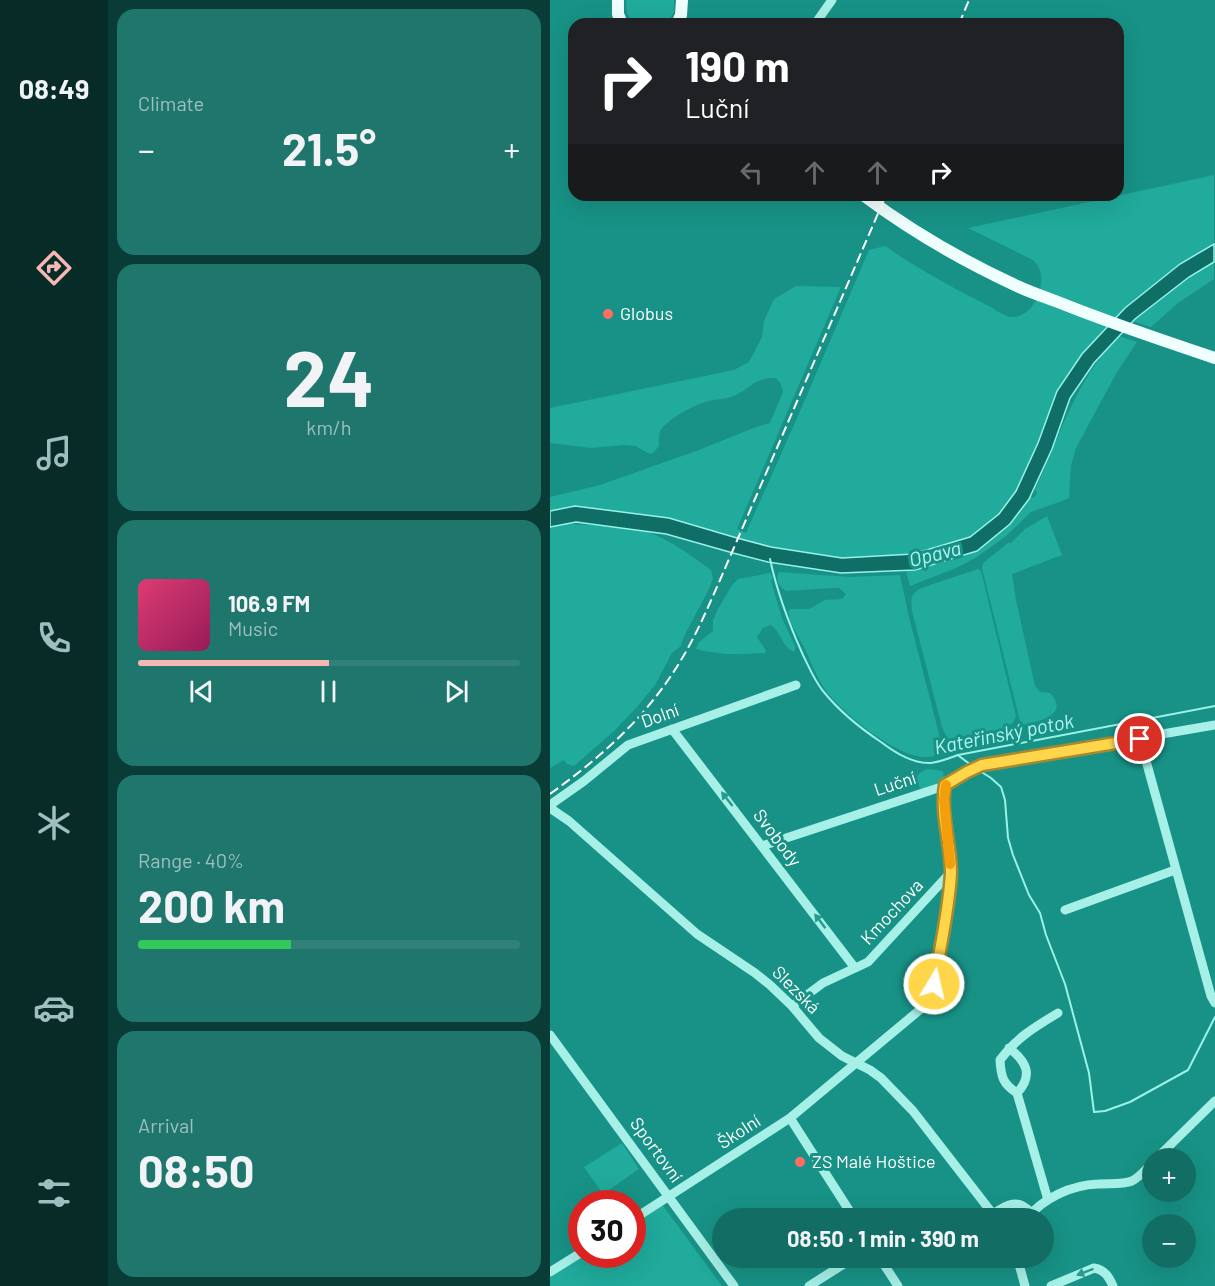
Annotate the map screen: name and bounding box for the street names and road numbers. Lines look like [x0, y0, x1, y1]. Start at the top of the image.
street label: Dolní [638, 698, 682, 732]
street label: Luční [871, 766, 919, 800]
street label: Svobody [749, 804, 807, 870]
street label: Kmochova [855, 874, 927, 949]
street label: Slezská [768, 961, 825, 1018]
street label: Školní [713, 1109, 764, 1153]
street label: Sportovní [626, 1113, 688, 1186]

